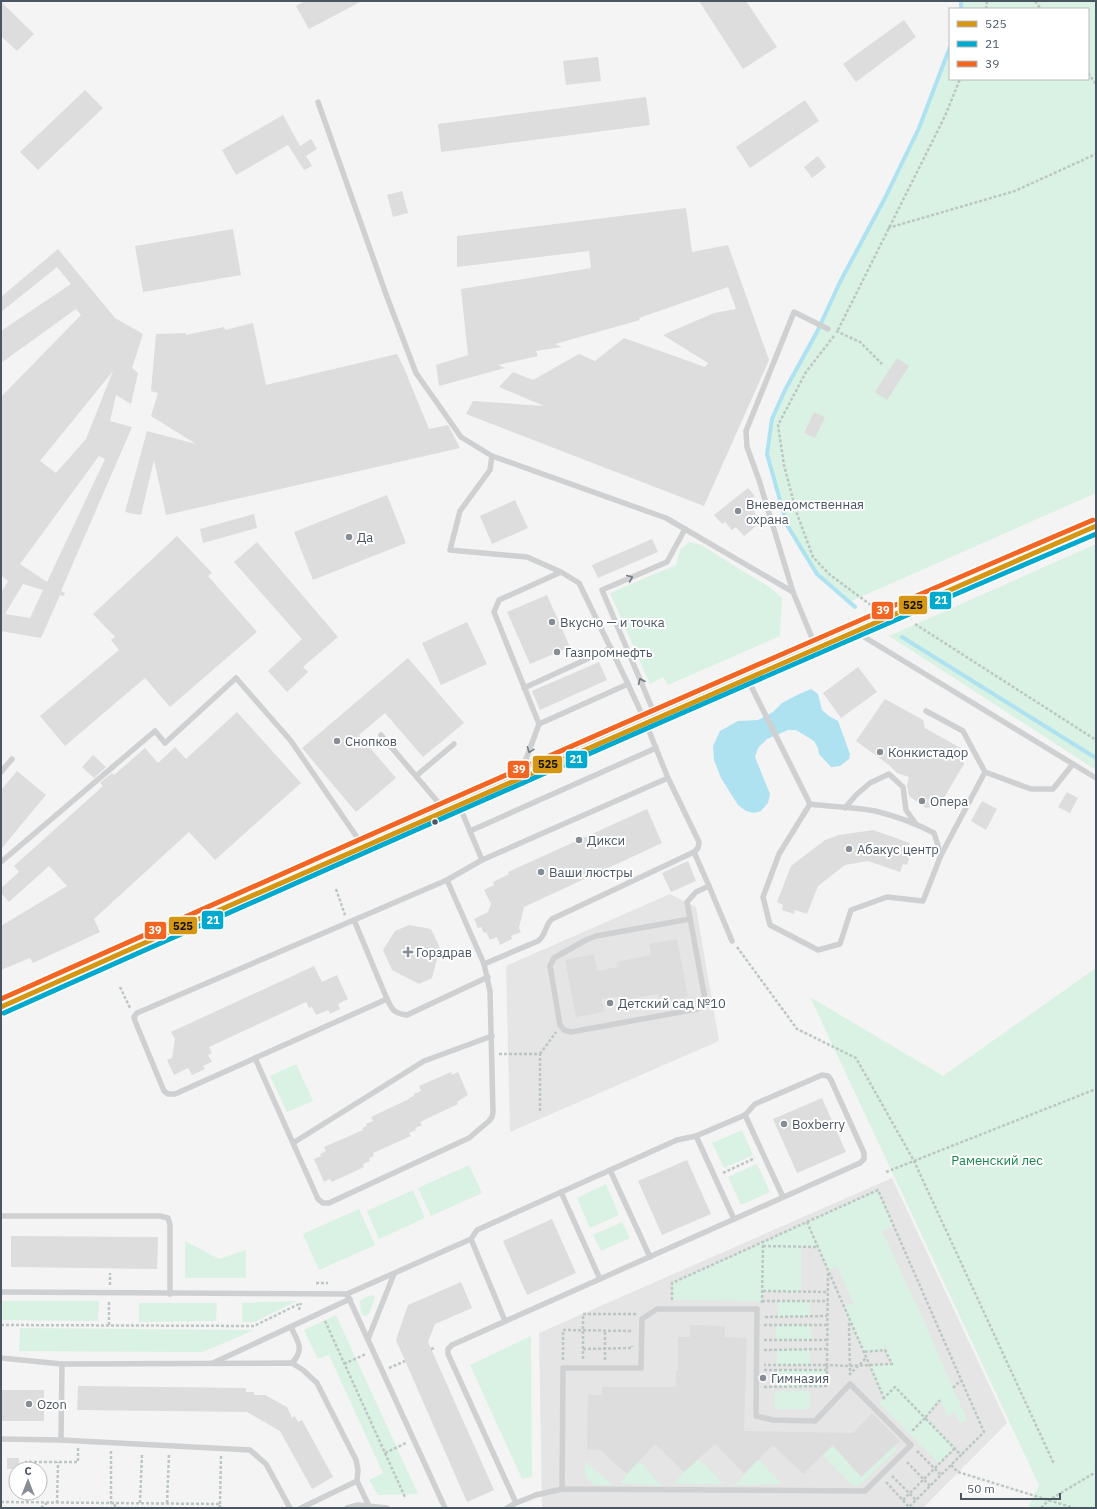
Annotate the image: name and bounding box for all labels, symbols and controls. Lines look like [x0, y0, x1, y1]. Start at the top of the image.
legend [949, 8, 1089, 80]
text: 525 [985, 16, 1007, 31]
text: 21 [985, 36, 999, 51]
text: 39 [985, 56, 999, 71]
place label: Вневедомственная охрана [746, 496, 864, 528]
marker: Вневедомственная охрана [733, 506, 743, 516]
place label: Да [357, 529, 373, 546]
marker: Да [344, 532, 354, 542]
one-way arrow [626, 575, 634, 583]
line badge: 21 [929, 591, 952, 610]
text: 21 [934, 593, 948, 607]
line badge: 525 [898, 595, 928, 615]
text: 525 [903, 598, 923, 612]
line badge: 39 [871, 601, 894, 620]
text: 39 [876, 603, 890, 617]
place label: Вкусно — и точка [560, 614, 665, 631]
marker: Вкусно — и точка [547, 617, 557, 627]
place label: Газпромнефть [565, 644, 653, 661]
marker: Газпромнефть [552, 647, 562, 657]
one-way arrow [637, 677, 645, 684]
place label: Снопков [345, 733, 397, 750]
marker: Снопков [332, 736, 342, 746]
place label: Конкистадор [888, 744, 968, 761]
one-way arrow [526, 747, 534, 754]
marker: Конкистадор [875, 747, 885, 757]
line badge: 21 [565, 750, 588, 769]
text: 21 [569, 752, 583, 766]
line badge: 525 [532, 755, 563, 774]
text: 525 [538, 757, 558, 771]
line badge: 39 [507, 760, 530, 779]
text: 39 [512, 762, 526, 776]
place label: Опера [930, 793, 968, 810]
marker: Опера [917, 796, 927, 806]
unlabelled marker [430, 817, 440, 827]
place label: Дикси [587, 832, 625, 849]
marker: Дикси [574, 835, 584, 845]
place label: Абакус центр [857, 841, 939, 858]
marker: Абакус центр [844, 844, 854, 854]
place label: Ваши люстры [549, 864, 633, 881]
marker: Ваши люстры [536, 867, 546, 877]
line badge: 21 [201, 910, 224, 930]
text: 21 [206, 913, 220, 927]
line badge: 525 [168, 916, 198, 935]
text: 525 [173, 919, 193, 933]
line badge: 39 [144, 921, 167, 940]
text: 39 [148, 923, 162, 937]
place label: Горздрав [416, 944, 472, 961]
marker: Горздрав [403, 947, 413, 957]
place label: Детский сад №10 [618, 995, 726, 1012]
marker: Детский сад №10 [605, 998, 615, 1008]
place label: Boxberry [792, 1116, 846, 1133]
marker: Boxberry [779, 1119, 789, 1129]
park label: Раменский лес [951, 1152, 1043, 1169]
place label: Гимназия [771, 1370, 829, 1387]
marker: Гимназия [758, 1373, 768, 1383]
place label: Ozon [37, 1396, 67, 1413]
marker: Ozon [24, 1399, 34, 1409]
north arrow [8, 1461, 48, 1501]
text: С [24, 1464, 32, 1478]
scale bar [961, 1475, 1060, 1501]
text: 50 m [967, 1481, 995, 1496]

